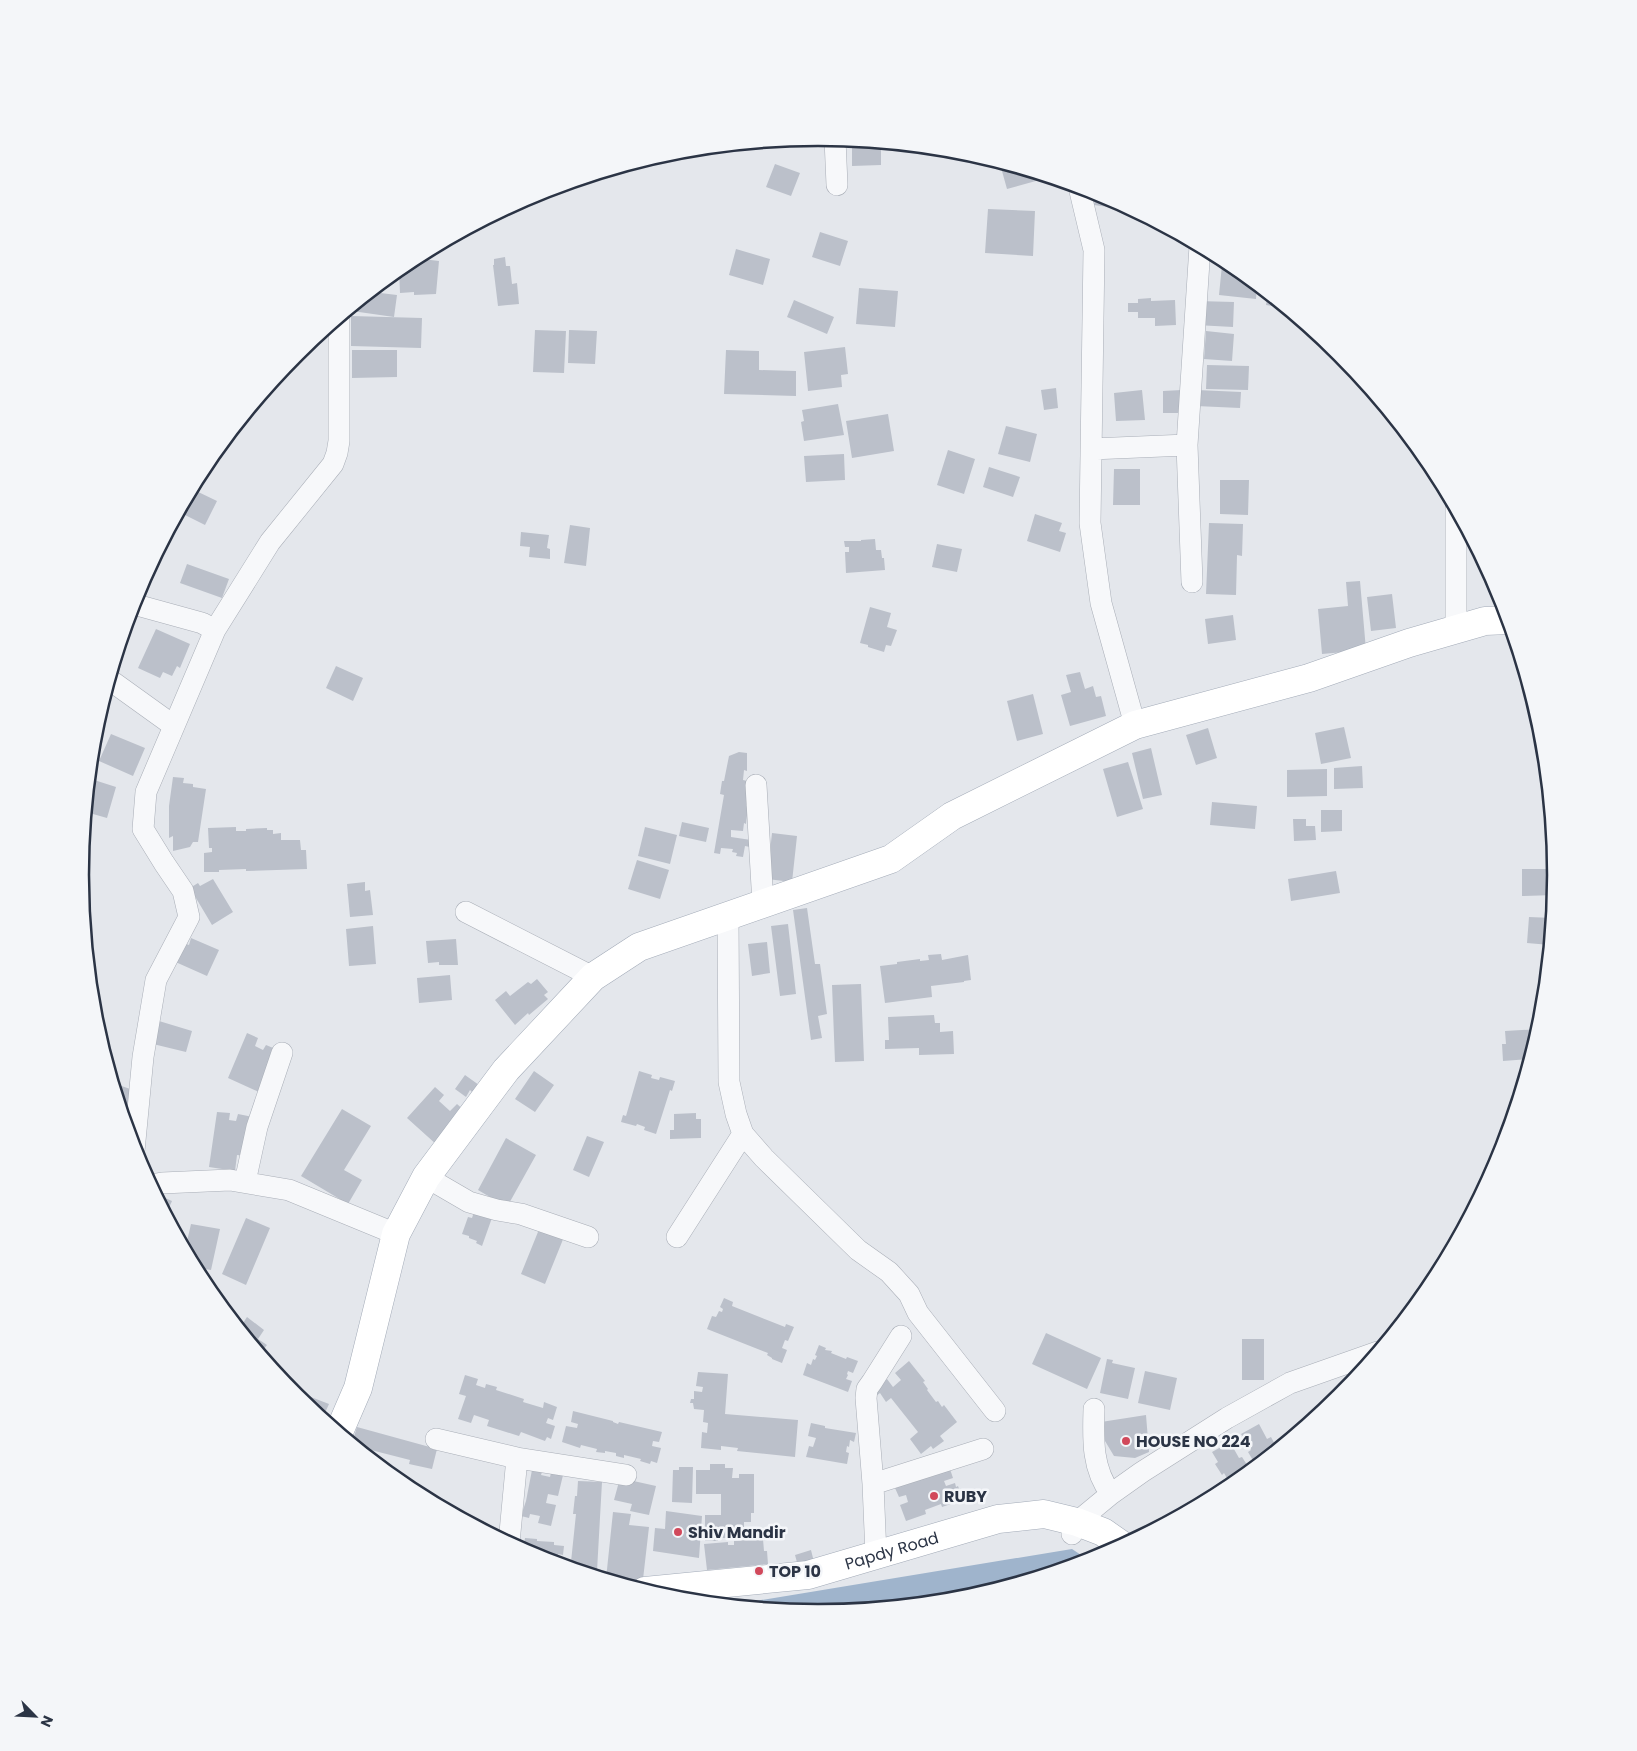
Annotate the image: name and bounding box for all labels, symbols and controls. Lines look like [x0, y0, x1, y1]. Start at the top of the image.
place label: HOUSE NO 224 [1136, 1430, 1251, 1453]
marker: HOUSE NO 224 [1120, 1435, 1132, 1447]
place label: RUBY [944, 1485, 987, 1508]
marker: RUBY [928, 1490, 940, 1502]
place label: Shiv Mandir [688, 1521, 786, 1544]
marker: Shiv Mandir [672, 1526, 684, 1538]
street label: Papdy Road [842, 1526, 941, 1576]
place label: TOP 10 [769, 1560, 821, 1583]
marker: TOP 10 [753, 1565, 765, 1577]
north arrow [10, 1691, 60, 1741]
text: N [36, 1712, 58, 1730]

